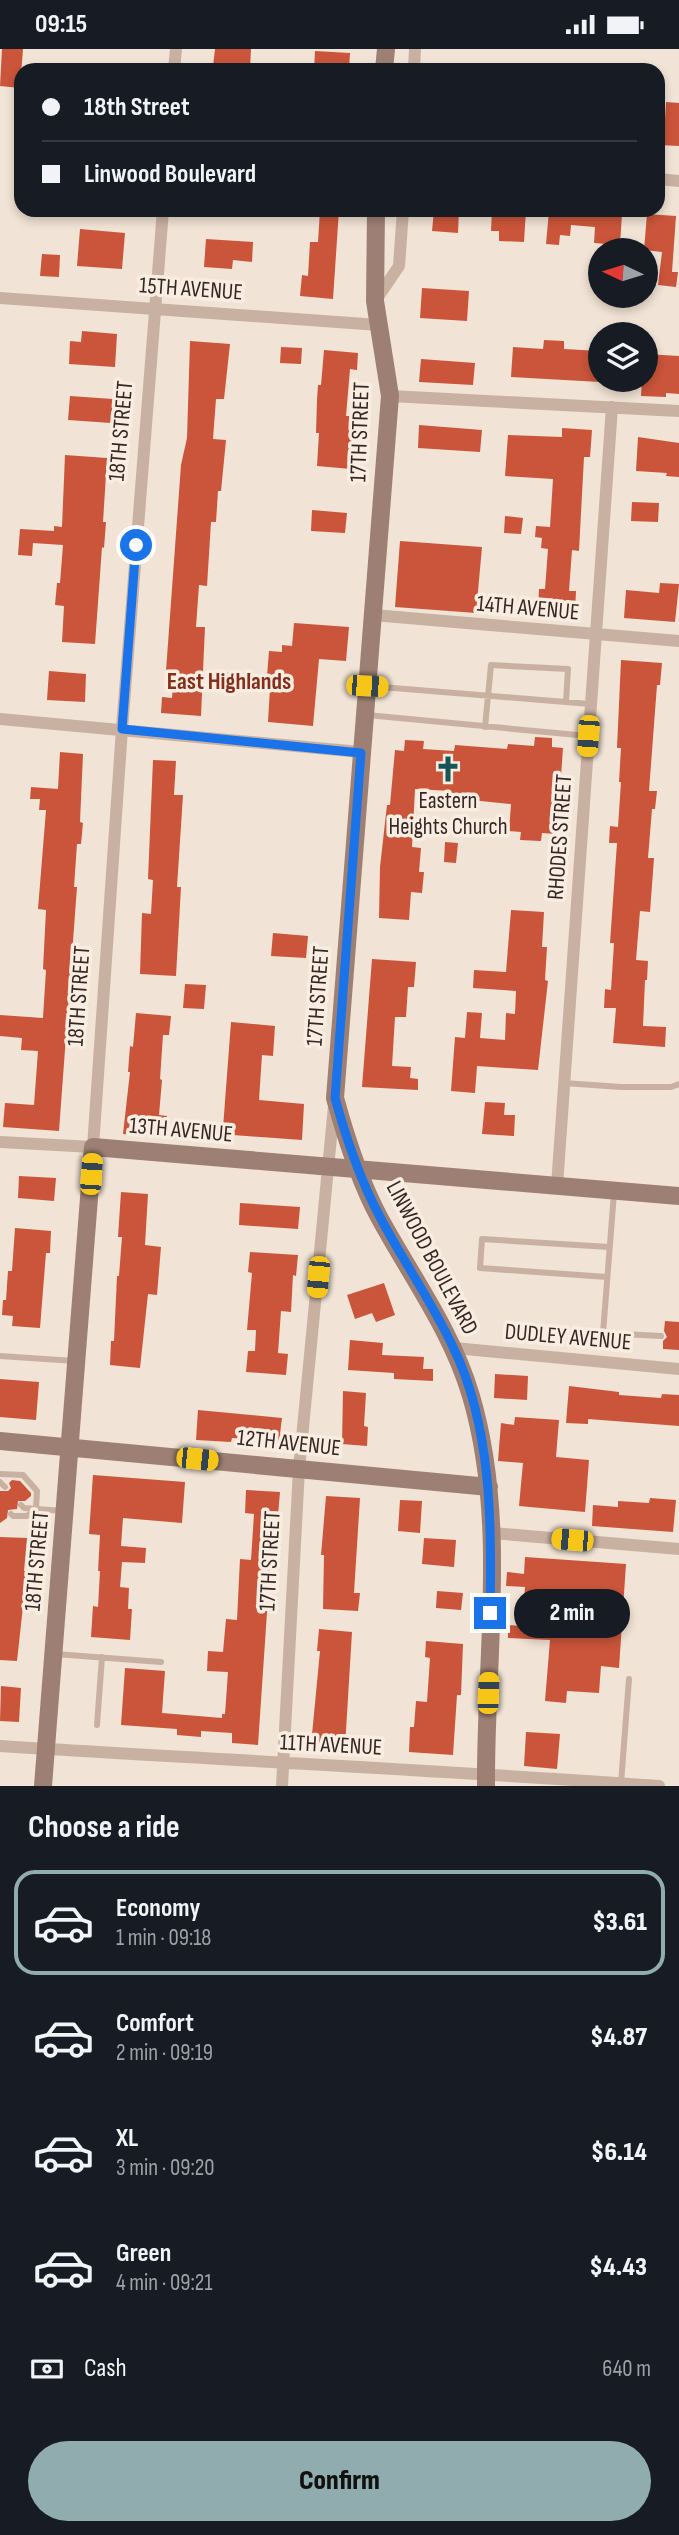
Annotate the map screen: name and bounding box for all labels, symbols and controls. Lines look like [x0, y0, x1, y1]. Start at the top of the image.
text: 09:15 [35, 9, 87, 40]
text: 18th Street [84, 92, 190, 123]
text: Linwood Boulevard [84, 159, 256, 190]
north arrow [588, 238, 658, 308]
map controls [588, 238, 658, 392]
street label: 15TH AVENUE [138, 271, 244, 307]
button: layers [588, 322, 658, 392]
street label: 18TH STREET [103, 380, 139, 482]
street label: 17TH STREET [344, 381, 376, 483]
route start [120, 529, 152, 561]
street label: 14TH AVENUE [476, 590, 580, 626]
district label: East Highlands [167, 667, 291, 696]
car [346, 674, 389, 698]
car [577, 714, 600, 758]
church icon: Eastern Heights Church [433, 754, 463, 784]
street label: RHODES STREET [542, 773, 578, 901]
place label: Eastern Heights Church [388, 787, 508, 841]
street label: 18TH STREET [62, 945, 96, 1047]
street label: 17TH STREET [301, 945, 335, 1047]
street label: 13TH AVENUE [128, 1112, 234, 1148]
car [80, 1152, 103, 1196]
street label: LINWOOD BOULEVARD [380, 1176, 484, 1340]
car [306, 1255, 331, 1299]
street label: DUDLEY AVENUE [504, 1318, 632, 1356]
street label: 12TH AVENUE [236, 1424, 342, 1462]
car [176, 1446, 219, 1472]
street label: 18TH STREET [19, 1510, 55, 1612]
street label: 17TH STREET [253, 1510, 287, 1612]
car [551, 1528, 594, 1552]
callout: 2 min [514, 1589, 630, 1637]
route end [474, 1597, 506, 1629]
text: 2 min [550, 1599, 594, 1627]
car [477, 1672, 500, 1714]
street label: 11TH AVENUE [279, 1728, 383, 1762]
text: Choose a ride [28, 1808, 180, 1847]
icon: car [32, 1891, 95, 1954]
text: Economy [116, 1893, 200, 1924]
text: $3.61 [592, 1907, 647, 1938]
text: 1 min · 09:18 [116, 1924, 211, 1952]
icon: car [32, 2006, 95, 2069]
text: Comfort [116, 2008, 194, 2039]
text: $4.87 [590, 2022, 647, 2053]
text: 2 min · 09:19 [116, 2039, 213, 2067]
icon: car [32, 2121, 95, 2184]
text: XL [116, 2123, 138, 2154]
text: $6.14 [591, 2137, 647, 2168]
text: 3 min · 09:20 [116, 2154, 215, 2182]
icon: car [32, 2236, 95, 2299]
text: Green [116, 2238, 171, 2269]
text: $4.43 [590, 2252, 647, 2283]
text: 4 min · 09:21 [116, 2269, 212, 2297]
icon: cash [28, 2350, 66, 2388]
text: Cash [84, 2353, 127, 2384]
text: 640 m [602, 2355, 651, 2383]
button: Confirm [28, 2441, 651, 2521]

